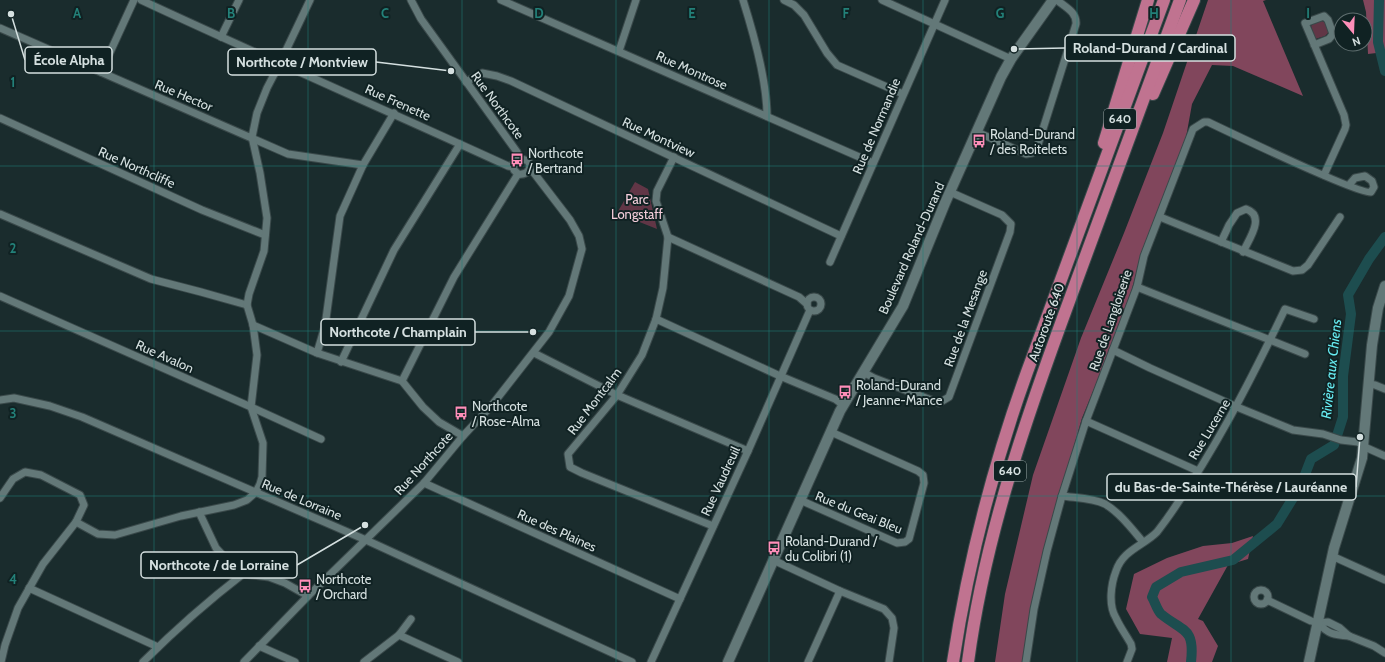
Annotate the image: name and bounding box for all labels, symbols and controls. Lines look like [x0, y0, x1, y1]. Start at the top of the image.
text: A [73, 5, 82, 21]
text: B [227, 5, 235, 21]
text: C [381, 5, 389, 21]
text: D [534, 5, 544, 21]
text: E [688, 5, 696, 21]
text: F [843, 5, 850, 21]
text: G [996, 5, 1005, 21]
text: H [1149, 5, 1159, 21]
text: I [1306, 5, 1310, 21]
north arrow [1333, 12, 1373, 52]
text: N [1350, 34, 1362, 49]
callout: Roland-Durand / Cardinal [1065, 35, 1235, 61]
text: Roland-Durand / Cardinal [1073, 39, 1228, 57]
callout: École Alpha [25, 47, 112, 73]
street label: Rue Montrose [654, 47, 730, 93]
callout: Northcote / Montview [228, 49, 376, 75]
text: École Alpha [33, 51, 105, 69]
text: Northcote / Montview [236, 53, 369, 71]
street label: Rue Northcote [468, 68, 528, 142]
text: 1 [11, 74, 15, 90]
street label: Rue de Normandie [849, 75, 904, 176]
street label: Rue Hector [153, 76, 216, 115]
street label: Rue Frenette [363, 80, 434, 124]
road number: 640 [1104, 109, 1136, 129]
street label: Rue Montview [620, 113, 698, 161]
place label: Roland-Durand / des Roitelets [989, 126, 1075, 157]
bus stop icon: Roland-Durand / des Roitelets [971, 133, 987, 149]
street label: Rue Northcliffe [96, 143, 178, 191]
place label: Northcote / Bertrand [527, 145, 584, 176]
bus stop icon: Northcote / Bertrand [509, 152, 525, 168]
street label: Boulevard Roland-Durand [875, 179, 947, 317]
park label: Parc Longstaff [611, 191, 664, 222]
text: 2 [10, 240, 17, 256]
street label: Rue de la Mesange [940, 267, 990, 369]
street label: Rue de Langloiserie [1085, 267, 1135, 373]
street label: Autoroute 640 [1024, 281, 1068, 363]
water label: Rivière aux Chiens [1317, 318, 1345, 420]
callout: Northcote / Champlain [321, 319, 475, 345]
text: Northcote / Champlain [329, 323, 467, 341]
street label: Rue Avalon [134, 336, 196, 376]
street label: Rue Montcalm [564, 364, 624, 438]
place label: Roland-Durand / Jeanne-Mance [855, 377, 943, 408]
bus stop icon: Roland-Durand / Jeanne-Mance [837, 384, 853, 400]
street label: Rue Lucerne [1185, 396, 1233, 462]
place label: Northcote / Rose-Alma [471, 398, 541, 429]
text: 3 [9, 405, 17, 421]
bus stop icon: Northcote / Rose-Alma [453, 405, 469, 421]
street label: Rue Northcote [390, 428, 456, 498]
street label: Rue Vaudreuil [697, 444, 743, 518]
road number: 640 [994, 461, 1026, 481]
callout: du Bas-de-Sainte-Thérèse / Lauréanne [1107, 474, 1356, 500]
street label: Rue de Lorraine [260, 475, 345, 523]
text: du Bas-de-Sainte-Thérèse / Lauréanne [1115, 478, 1347, 496]
street label: Rue du Geai Bleu [813, 487, 905, 537]
street label: Rue des Plaines [515, 505, 600, 555]
place label: Roland-Durand / du Colibri (1) [785, 533, 878, 564]
bus stop icon: Roland-Durand / du Colibri (1) [766, 540, 782, 556]
callout: Northcote / de Lorraine [141, 552, 297, 578]
text: Northcote / de Lorraine [149, 556, 289, 574]
text: 4 [9, 571, 17, 587]
place label: Northcote / Orchard [315, 571, 372, 602]
bus stop icon: Northcote / Orchard [297, 578, 313, 594]

